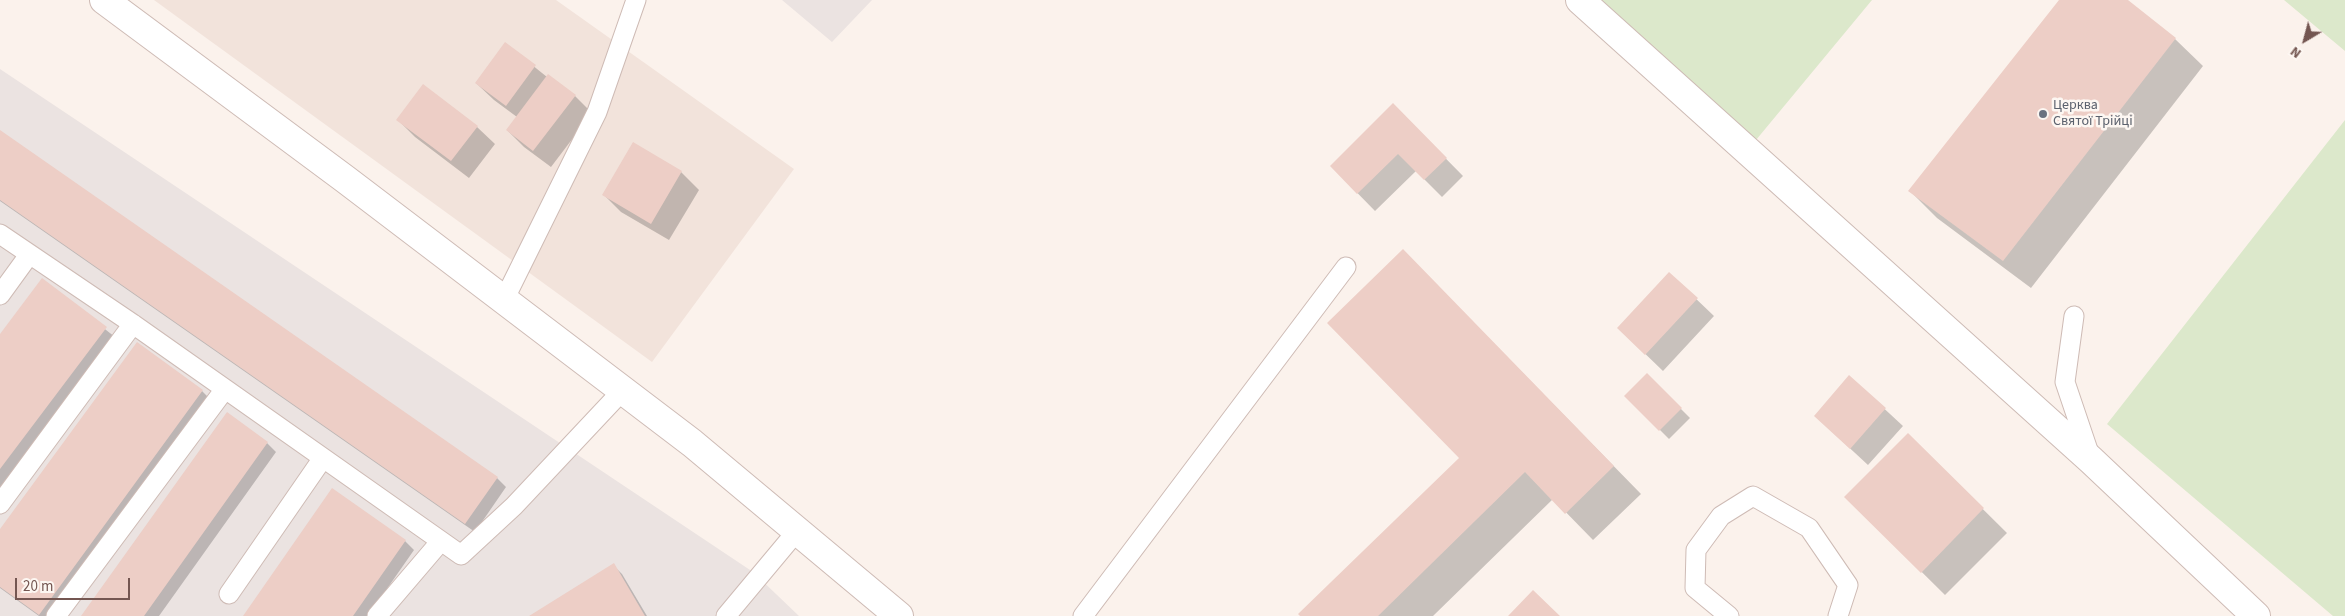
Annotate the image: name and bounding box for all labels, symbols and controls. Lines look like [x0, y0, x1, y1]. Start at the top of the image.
north arrow [2280, 15, 2330, 65]
text: N [2286, 41, 2306, 63]
place label: Церква Святої Трійці [2053, 98, 2133, 130]
marker: Церква Святої Трійці [2037, 108, 2049, 120]
scale bar [18, 568, 132, 600]
text: 20 m [23, 576, 53, 597]

